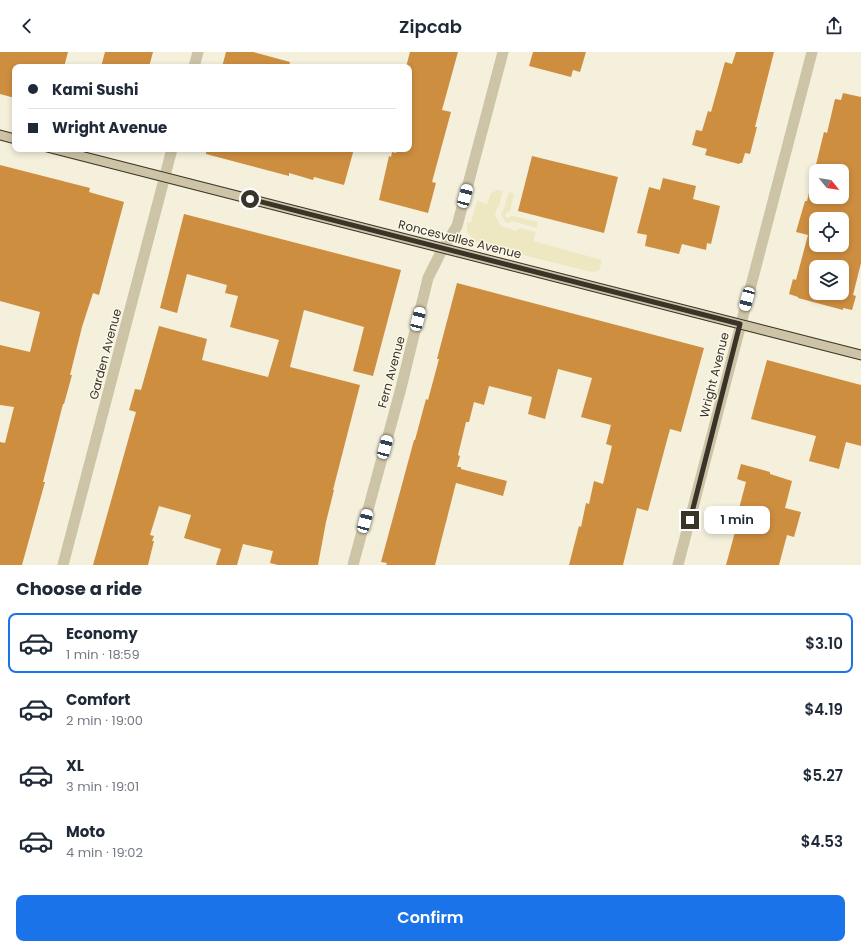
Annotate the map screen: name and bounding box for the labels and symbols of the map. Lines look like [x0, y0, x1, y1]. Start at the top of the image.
north arrow [809, 164, 849, 204]
car [456, 183, 474, 209]
route start [241, 190, 259, 208]
street label: Roncesvalles Avenue [397, 215, 523, 263]
car [738, 286, 756, 312]
car [409, 306, 427, 332]
street label: Garden Avenue [85, 307, 125, 401]
street label: Wright Avenue [695, 330, 733, 420]
street label: Fern Avenue [373, 334, 409, 410]
car [376, 434, 394, 460]
callout: 1 min [704, 506, 770, 534]
car [356, 508, 374, 534]
route end [681, 511, 699, 529]

